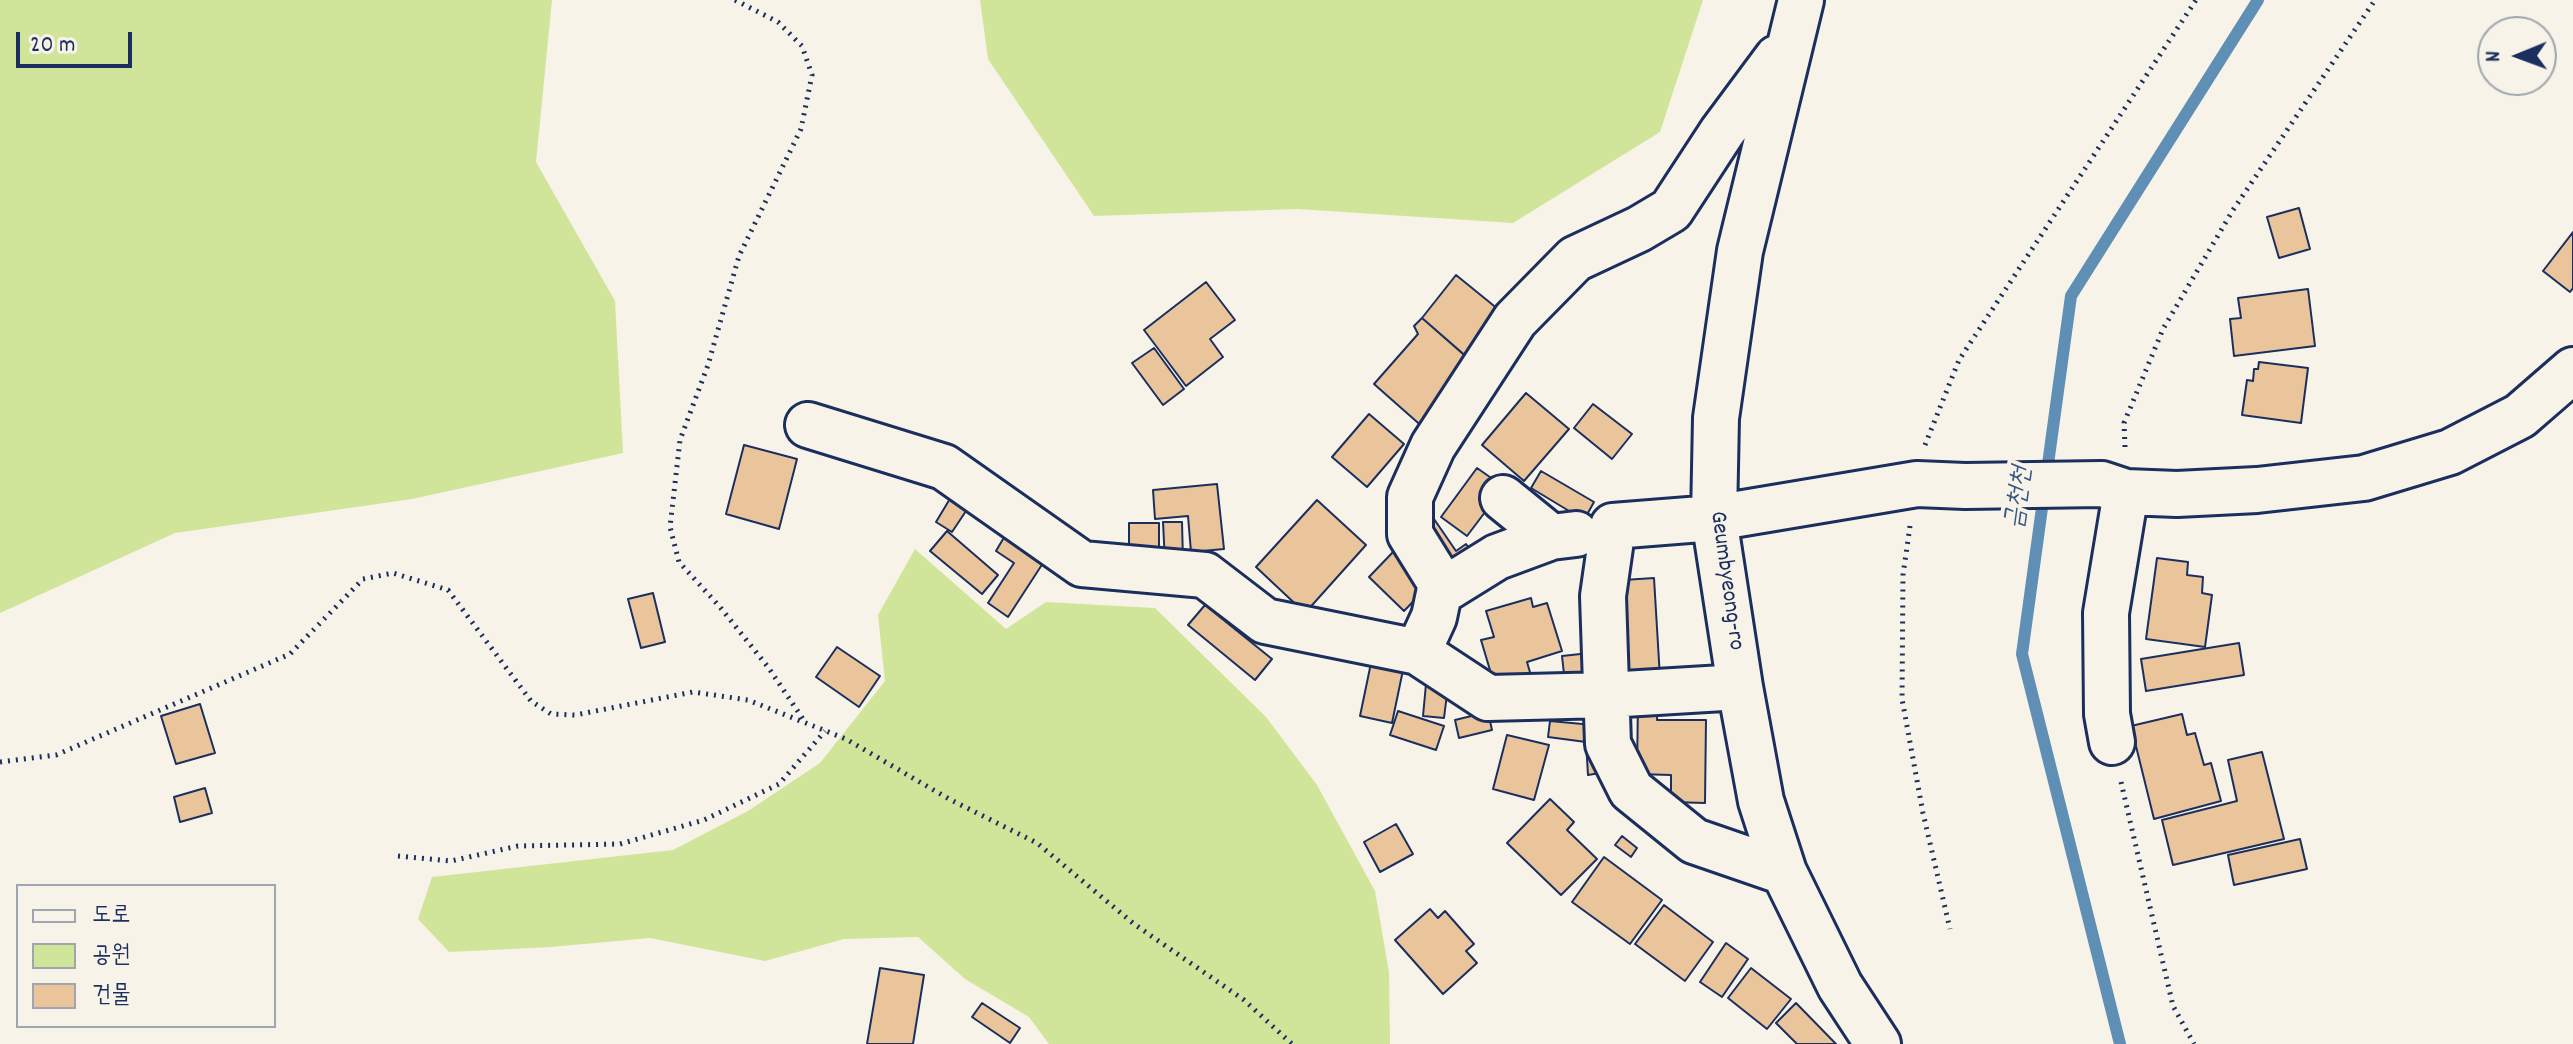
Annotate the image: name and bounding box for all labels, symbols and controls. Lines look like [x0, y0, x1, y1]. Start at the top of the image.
scale bar [20, 16, 136, 66]
north arrow [2477, 16, 2557, 96]
text: 20 m [30, 29, 76, 63]
text: N [2479, 51, 2510, 62]
water label: 금천천 [2001, 465, 2041, 531]
street label: Geumbyeong-ro [1701, 510, 1749, 652]
legend [16, 884, 276, 1028]
text: 도로 [92, 899, 131, 933]
text: 공원 [92, 939, 131, 973]
text: 건물 [92, 979, 131, 1013]

